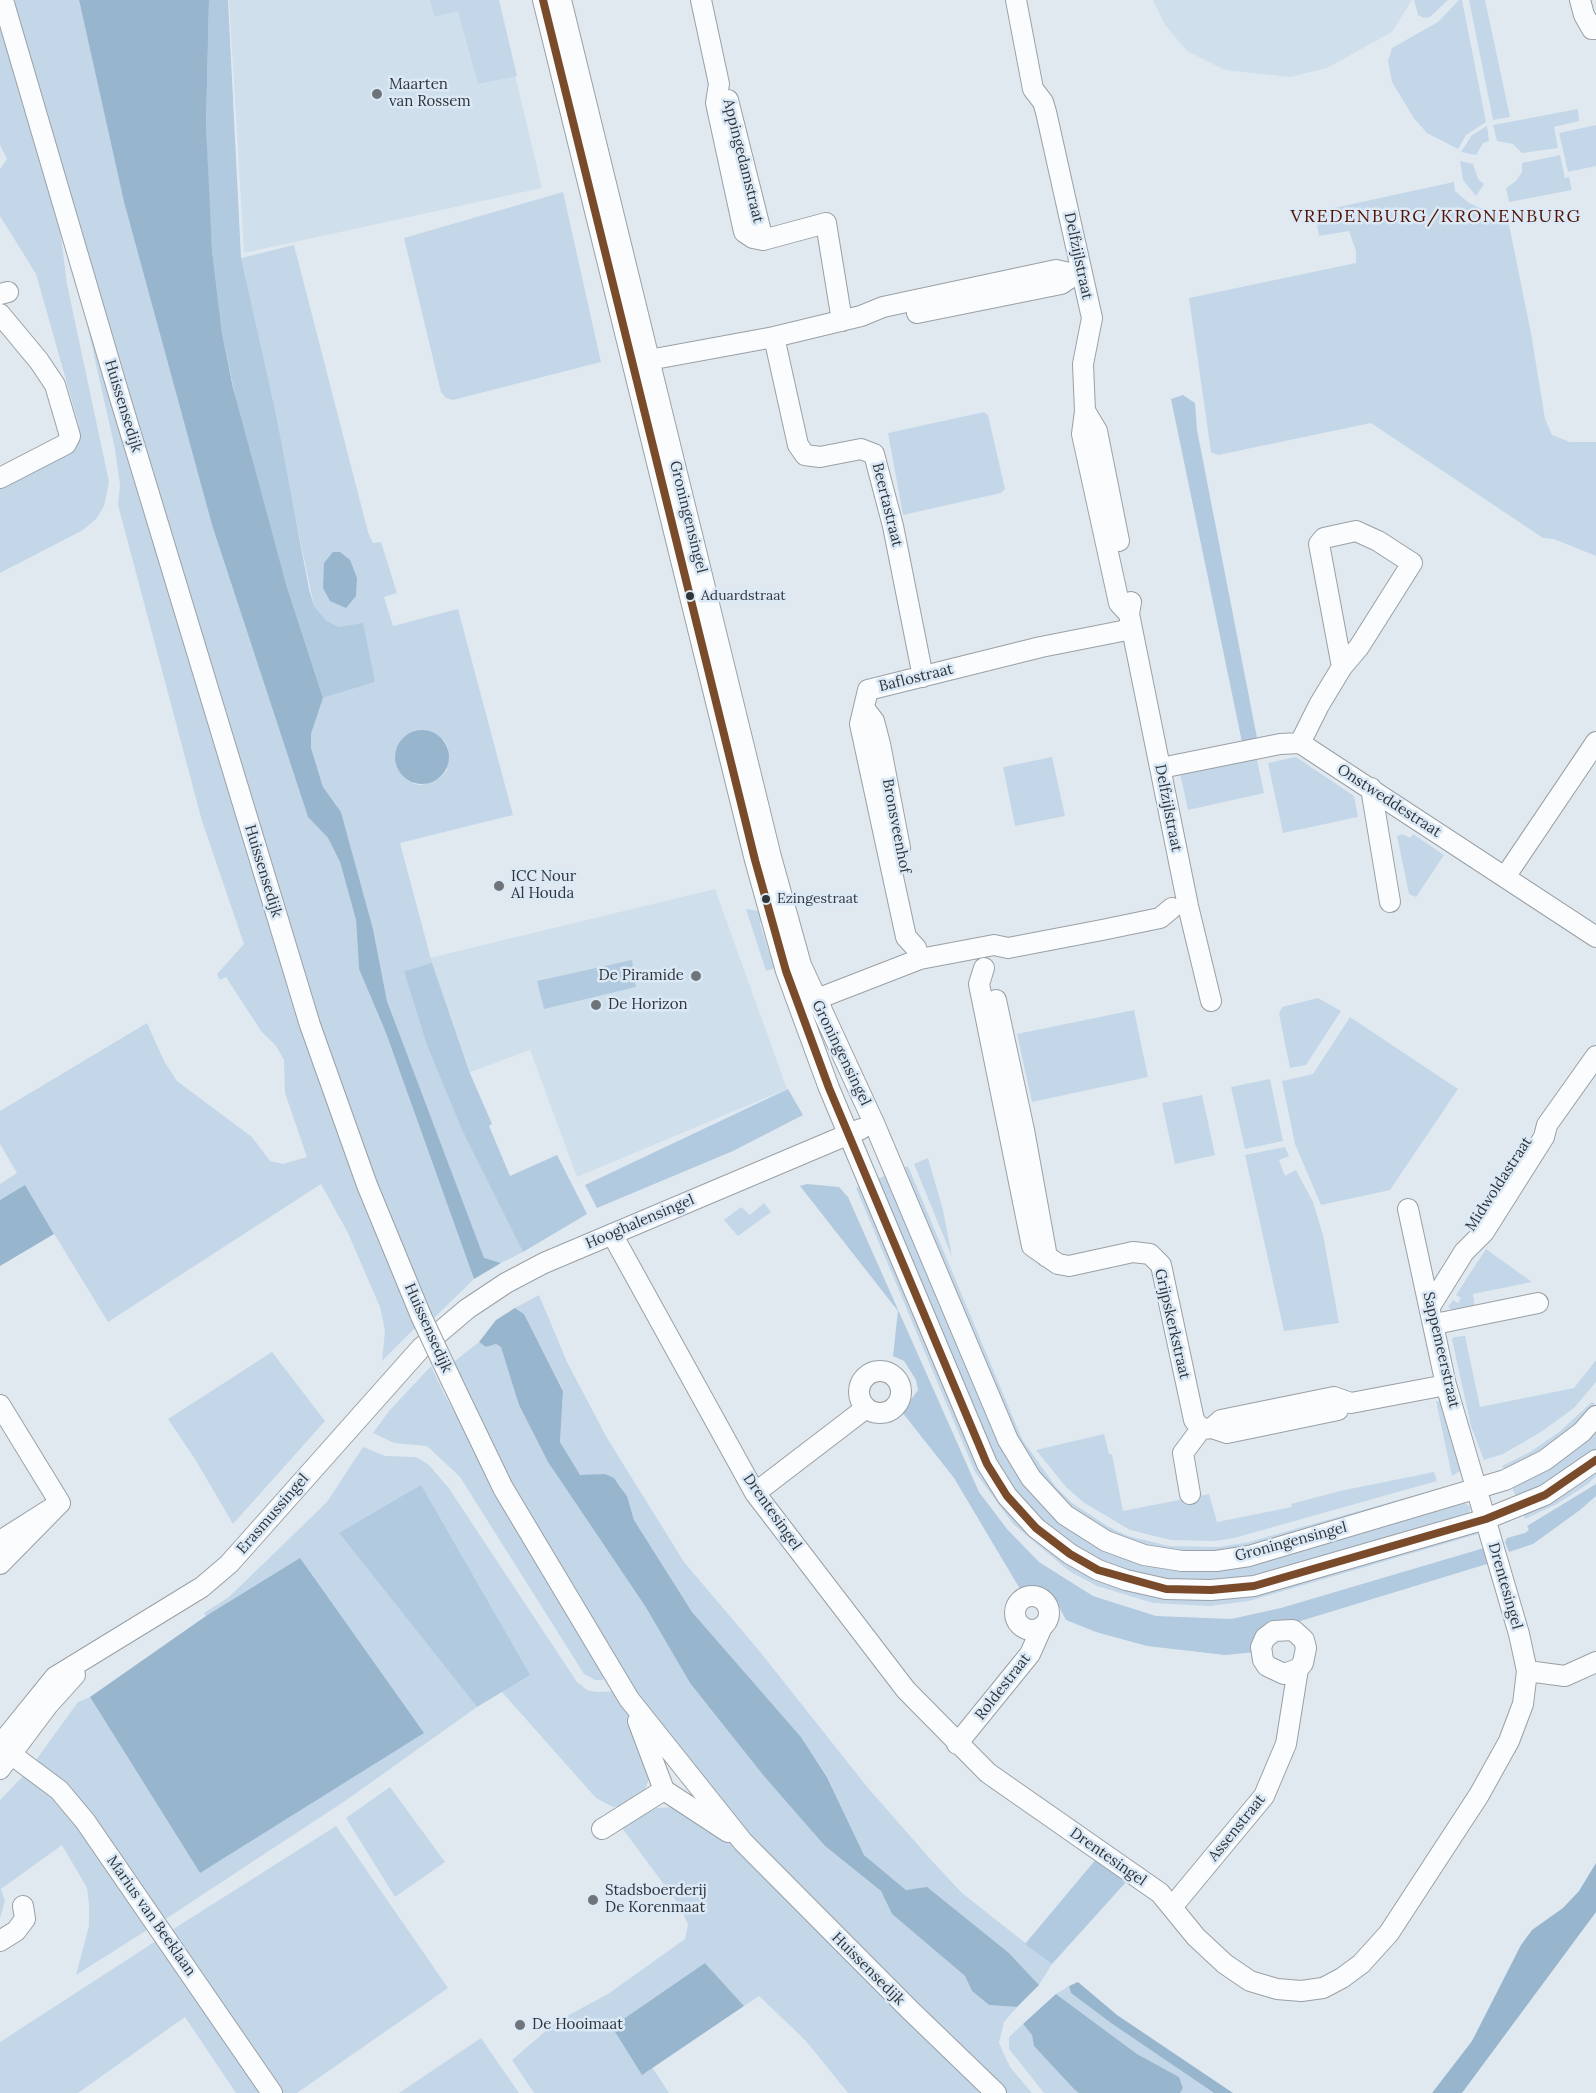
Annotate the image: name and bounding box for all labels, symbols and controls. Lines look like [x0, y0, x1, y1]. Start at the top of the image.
place label: Maarten van Rossem [389, 76, 471, 111]
marker: Maarten van Rossem [370, 87, 384, 101]
street label: Appingedamstraat [719, 97, 767, 225]
district label: VREDENBURG/KRONENBURG [1290, 206, 1582, 228]
street label: Delfzijlstraat [1060, 211, 1096, 301]
street label: Huissensedijk [100, 358, 146, 454]
street label: Groningensingel [665, 459, 711, 575]
street label: Beertastraat [868, 461, 906, 549]
place label: Aduardstraat [701, 588, 786, 604]
marker: Aduardstraat [684, 590, 696, 602]
street label: Baflostraat [877, 660, 955, 696]
street label: Onstweddestraat [1334, 761, 1444, 841]
street label: Delfzijlstraat [1151, 763, 1185, 853]
street label: Bronsveenhof [878, 777, 914, 875]
street label: Huissensedijk [240, 823, 286, 919]
place label: ICC Nour Al Houda [511, 868, 576, 903]
marker: ICC Nour Al Houda [492, 879, 506, 893]
place label: Ezingestraat [777, 891, 858, 907]
marker: Ezingestraat [760, 893, 772, 905]
place label: De Piramide [599, 967, 684, 985]
marker: De Piramide [689, 969, 703, 983]
place label: De Horizon [608, 996, 688, 1014]
street label: Groningensingel [808, 997, 874, 1109]
marker: De Horizon [589, 998, 603, 1012]
street label: Midwoldastraat [1462, 1134, 1536, 1234]
street label: Hooghalensingel [583, 1191, 697, 1253]
street label: Grijpskerkstraat [1151, 1267, 1193, 1381]
street label: Huissensedijk [400, 1281, 456, 1375]
street label: Sappemeerstraat [1419, 1290, 1463, 1410]
street label: Erasmussingel [233, 1470, 313, 1558]
street label: Drentesingel [739, 1470, 805, 1554]
street label: Groningensingel [1233, 1518, 1349, 1566]
street label: Drentesingel [1484, 1541, 1526, 1631]
street label: Roldestraat [971, 1650, 1035, 1724]
street label: Assenstraat [1205, 1791, 1269, 1865]
street label: Drentesingel [1066, 1824, 1150, 1890]
street label: Marius van Beeklaan [103, 1852, 199, 1980]
place label: Stadsboerderij De Korenmaat [605, 1882, 707, 1917]
marker: Stadsboerderij De Korenmaat [586, 1893, 600, 1907]
street label: Huissensedijk [828, 1929, 908, 2009]
place label: De Hooimaat [532, 2016, 623, 2034]
marker: De Hooimaat [513, 2018, 527, 2032]

